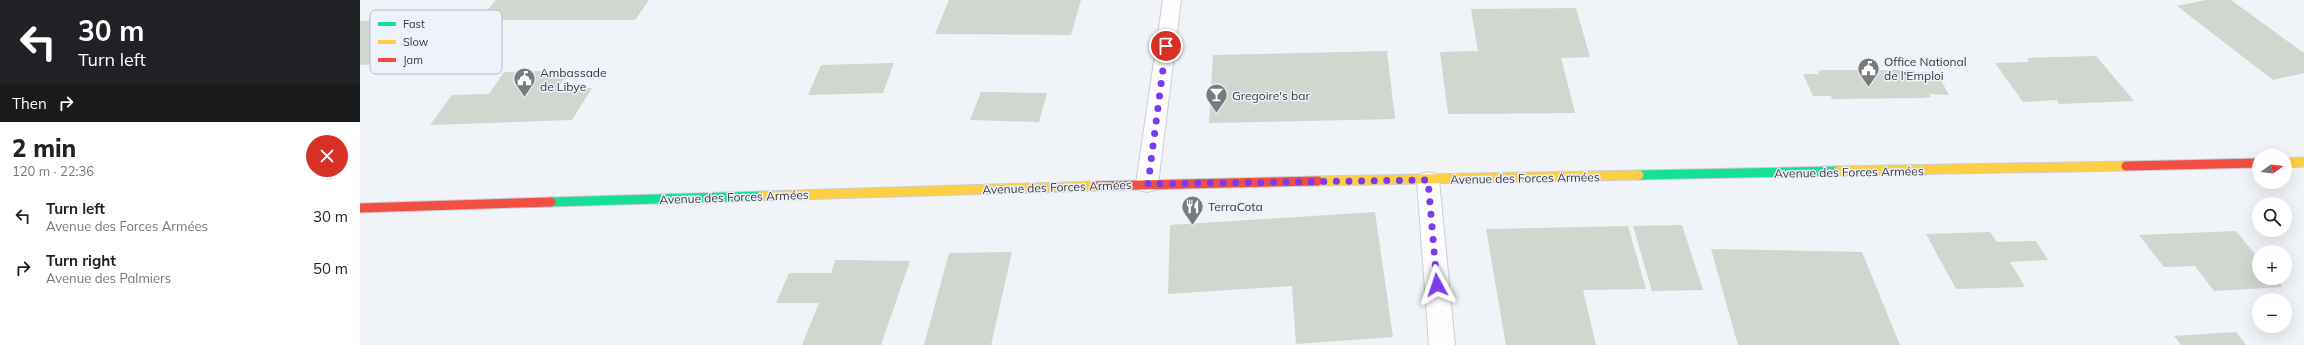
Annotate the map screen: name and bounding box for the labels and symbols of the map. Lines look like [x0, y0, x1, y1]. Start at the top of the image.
legend [370, 10, 502, 74]
text: Fast [403, 17, 425, 31]
pin [1149, 29, 1183, 63]
text: Slow [403, 35, 429, 49]
text: Jam [403, 53, 423, 67]
place label: Office National de l'Emploi [1884, 54, 1967, 83]
public building icon: Office National de l'Emploi [1855, 55, 1881, 88]
place label: Ambassade de Libye [540, 65, 607, 94]
public building icon: Ambassade de Libye [511, 66, 537, 99]
bar icon: Gregoire's bar [1204, 82, 1230, 115]
place label: Gregoire's bar [1232, 88, 1310, 103]
north arrow [2252, 149, 2292, 189]
street label: Avenue des Forces Armées [1774, 163, 1924, 181]
street label: Avenue des Forces Armées [1450, 169, 1600, 187]
street label: Avenue des Forces Armées [982, 177, 1132, 197]
street label: Avenue des Forces Armées [659, 187, 809, 207]
restaurant icon: TerraCota [1180, 193, 1206, 226]
place label: TerraCota [1208, 199, 1263, 214]
position arrow [1416, 264, 1458, 306]

